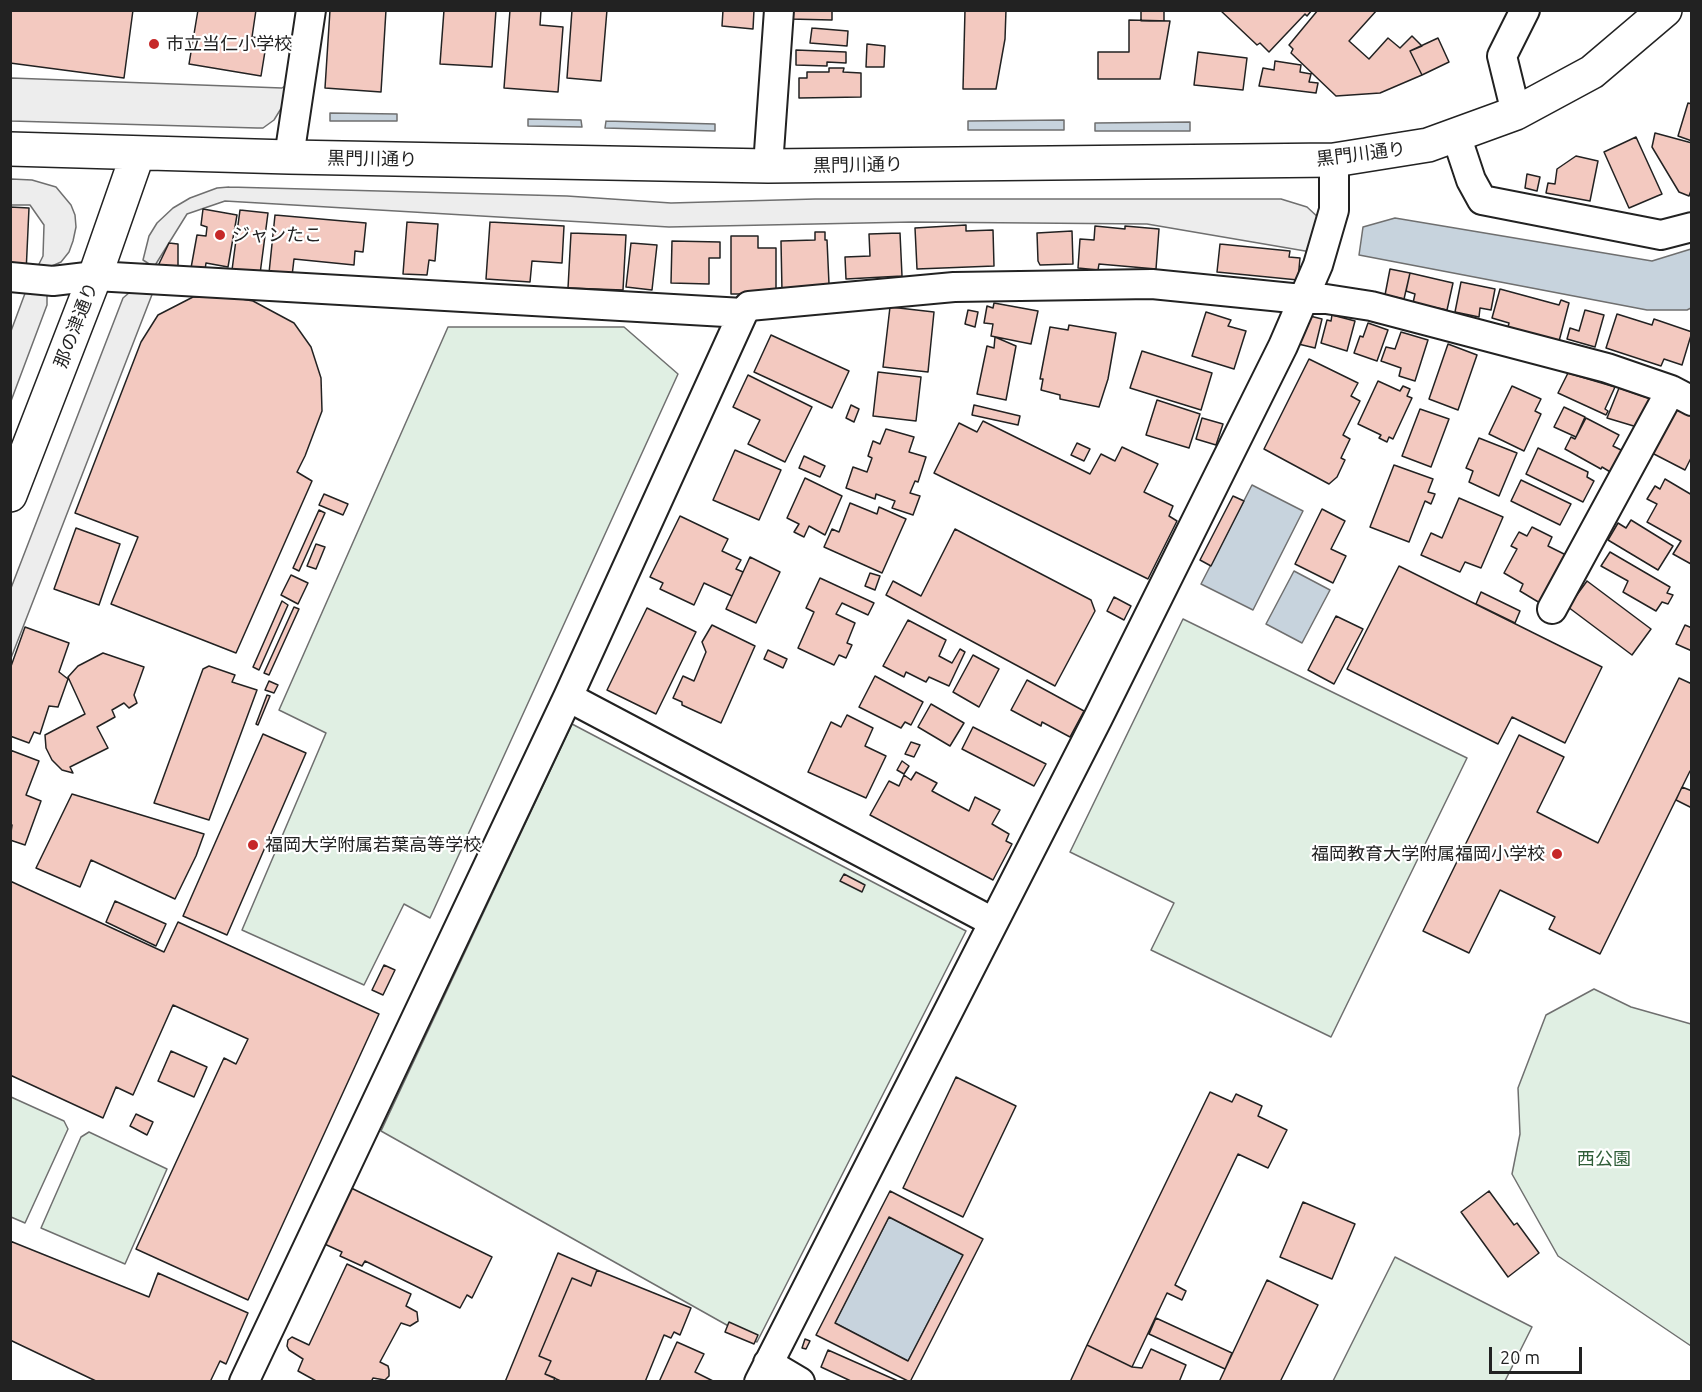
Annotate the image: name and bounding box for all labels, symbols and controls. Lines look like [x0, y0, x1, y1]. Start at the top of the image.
place label: 市立当仁小学校 [166, 33, 292, 55]
marker: 市立当仁小学校 [147, 37, 161, 51]
street label: 黒門川通り [1315, 138, 1407, 170]
street label: 黒門川通り [327, 147, 417, 171]
street label: 黒門川通り [813, 153, 903, 177]
place label: ジャンたこ [232, 224, 322, 246]
marker: ジャンたこ [213, 228, 227, 242]
street label: 那の津通り [50, 279, 102, 371]
place label: 福岡大学附属若葉高等学校 [265, 834, 481, 856]
marker: 福岡大学附属若葉高等学校 [246, 838, 260, 852]
place label: 福岡教育大学附属福岡小学校 [1311, 843, 1545, 865]
marker: 福岡教育大学附属福岡小学校 [1550, 847, 1564, 861]
park label: 西公園 [1577, 1148, 1631, 1170]
scale bar [1492, 1335, 1585, 1373]
text: 20 m [1500, 1347, 1540, 1367]

